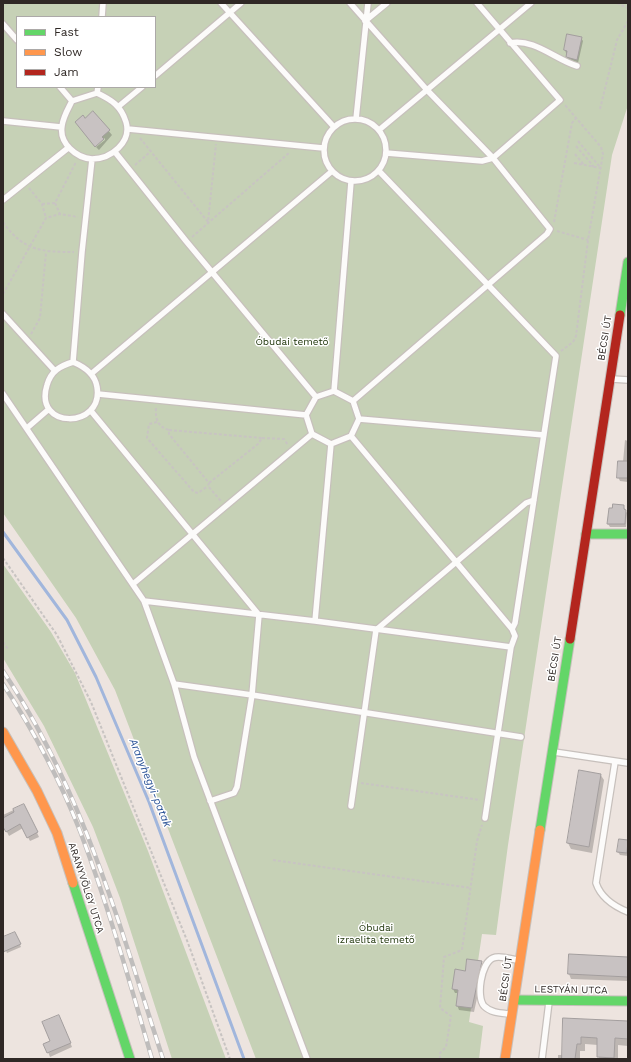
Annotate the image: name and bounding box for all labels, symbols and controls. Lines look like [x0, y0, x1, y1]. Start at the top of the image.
legend [16, 16, 156, 88]
text: Fast [54, 25, 79, 39]
text: Slow [54, 45, 82, 59]
text: Jam [54, 65, 79, 79]
street label: BÉCSI ÚT [596, 315, 614, 361]
park label: Óbudai temető [255, 336, 329, 348]
street label: BÉCSI ÚT [546, 636, 564, 682]
water label: Aranyhegyi-patak [126, 737, 174, 829]
street label: ARANYVÖLGY UTCA [66, 841, 106, 935]
park label: Óbudai izraelita temető [337, 922, 415, 946]
street label: BÉCSI ÚT [497, 956, 515, 1002]
street label: LESTYÁN UTCA [534, 983, 608, 997]

